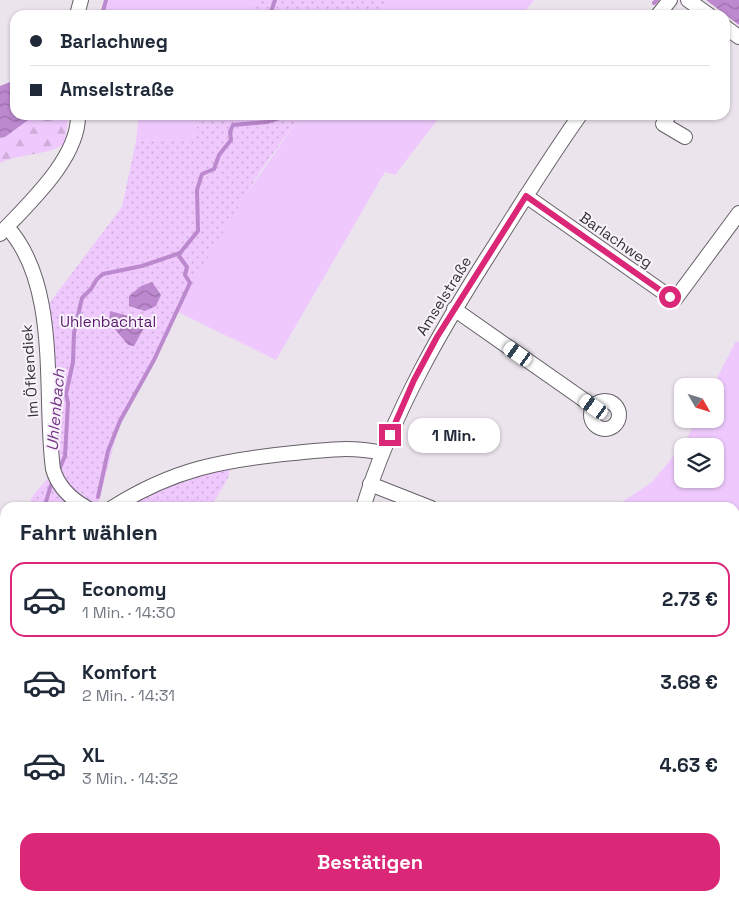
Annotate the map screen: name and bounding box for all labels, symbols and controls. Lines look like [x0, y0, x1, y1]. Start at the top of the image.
text: Barlachweg [60, 29, 168, 54]
text: Amselstraße [60, 77, 174, 102]
street label: Barlachweg [576, 207, 656, 272]
street label: Amselstraße [412, 253, 475, 339]
route start [659, 286, 681, 308]
park label: Uhlenbachtal [60, 312, 156, 331]
street label: Im Öfkendiek [17, 324, 42, 418]
car [501, 339, 534, 369]
water label: Uhlenbach [41, 367, 70, 452]
north arrow [674, 378, 724, 428]
map controls [674, 378, 724, 488]
car [577, 392, 610, 422]
callout: 1 Min. [408, 418, 500, 452]
route end [379, 424, 401, 446]
text: 1 Min. [432, 425, 476, 446]
button: layers [674, 438, 724, 488]
text: Fahrt wählen [20, 518, 158, 546]
icon: car [22, 577, 67, 622]
text: Economy [82, 577, 166, 602]
text: 2.73 € [662, 587, 718, 612]
text: 1 Min. · 14:30 [82, 602, 176, 623]
icon: car [22, 660, 67, 705]
text: Komfort [82, 660, 157, 685]
text: 3.68 € [660, 670, 718, 695]
text: 2 Min. · 14:31 [82, 685, 175, 706]
icon: car [22, 743, 67, 788]
text: XL [82, 743, 105, 768]
text: 4.63 € [659, 753, 718, 778]
text: 3 Min. · 14:32 [82, 768, 178, 789]
button: Bestätigen [20, 833, 720, 891]

